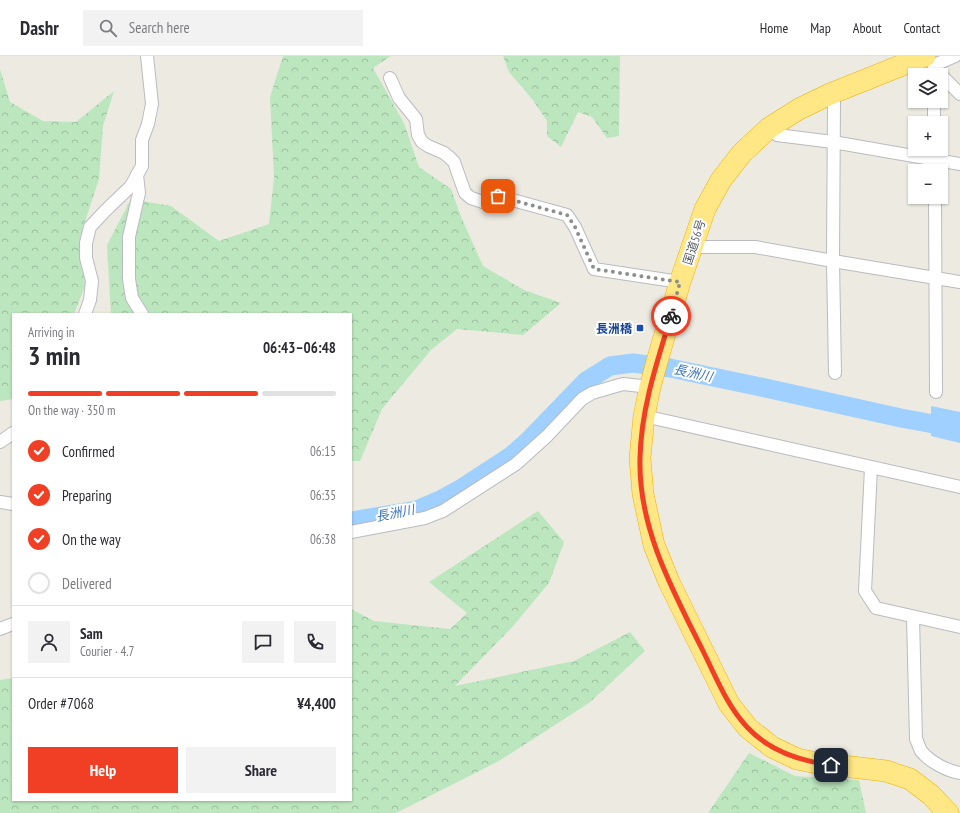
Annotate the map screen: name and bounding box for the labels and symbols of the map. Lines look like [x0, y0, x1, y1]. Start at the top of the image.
pin [481, 179, 515, 213]
street label: 国道56号 [680, 217, 708, 267]
courier [651, 296, 691, 336]
place label: 長洲橋 [596, 321, 633, 336]
marker: 長洲橋 [635, 323, 645, 333]
water label: 長洲川 [672, 361, 716, 386]
water label: 長洲川 [374, 501, 418, 525]
pin [814, 748, 848, 782]

